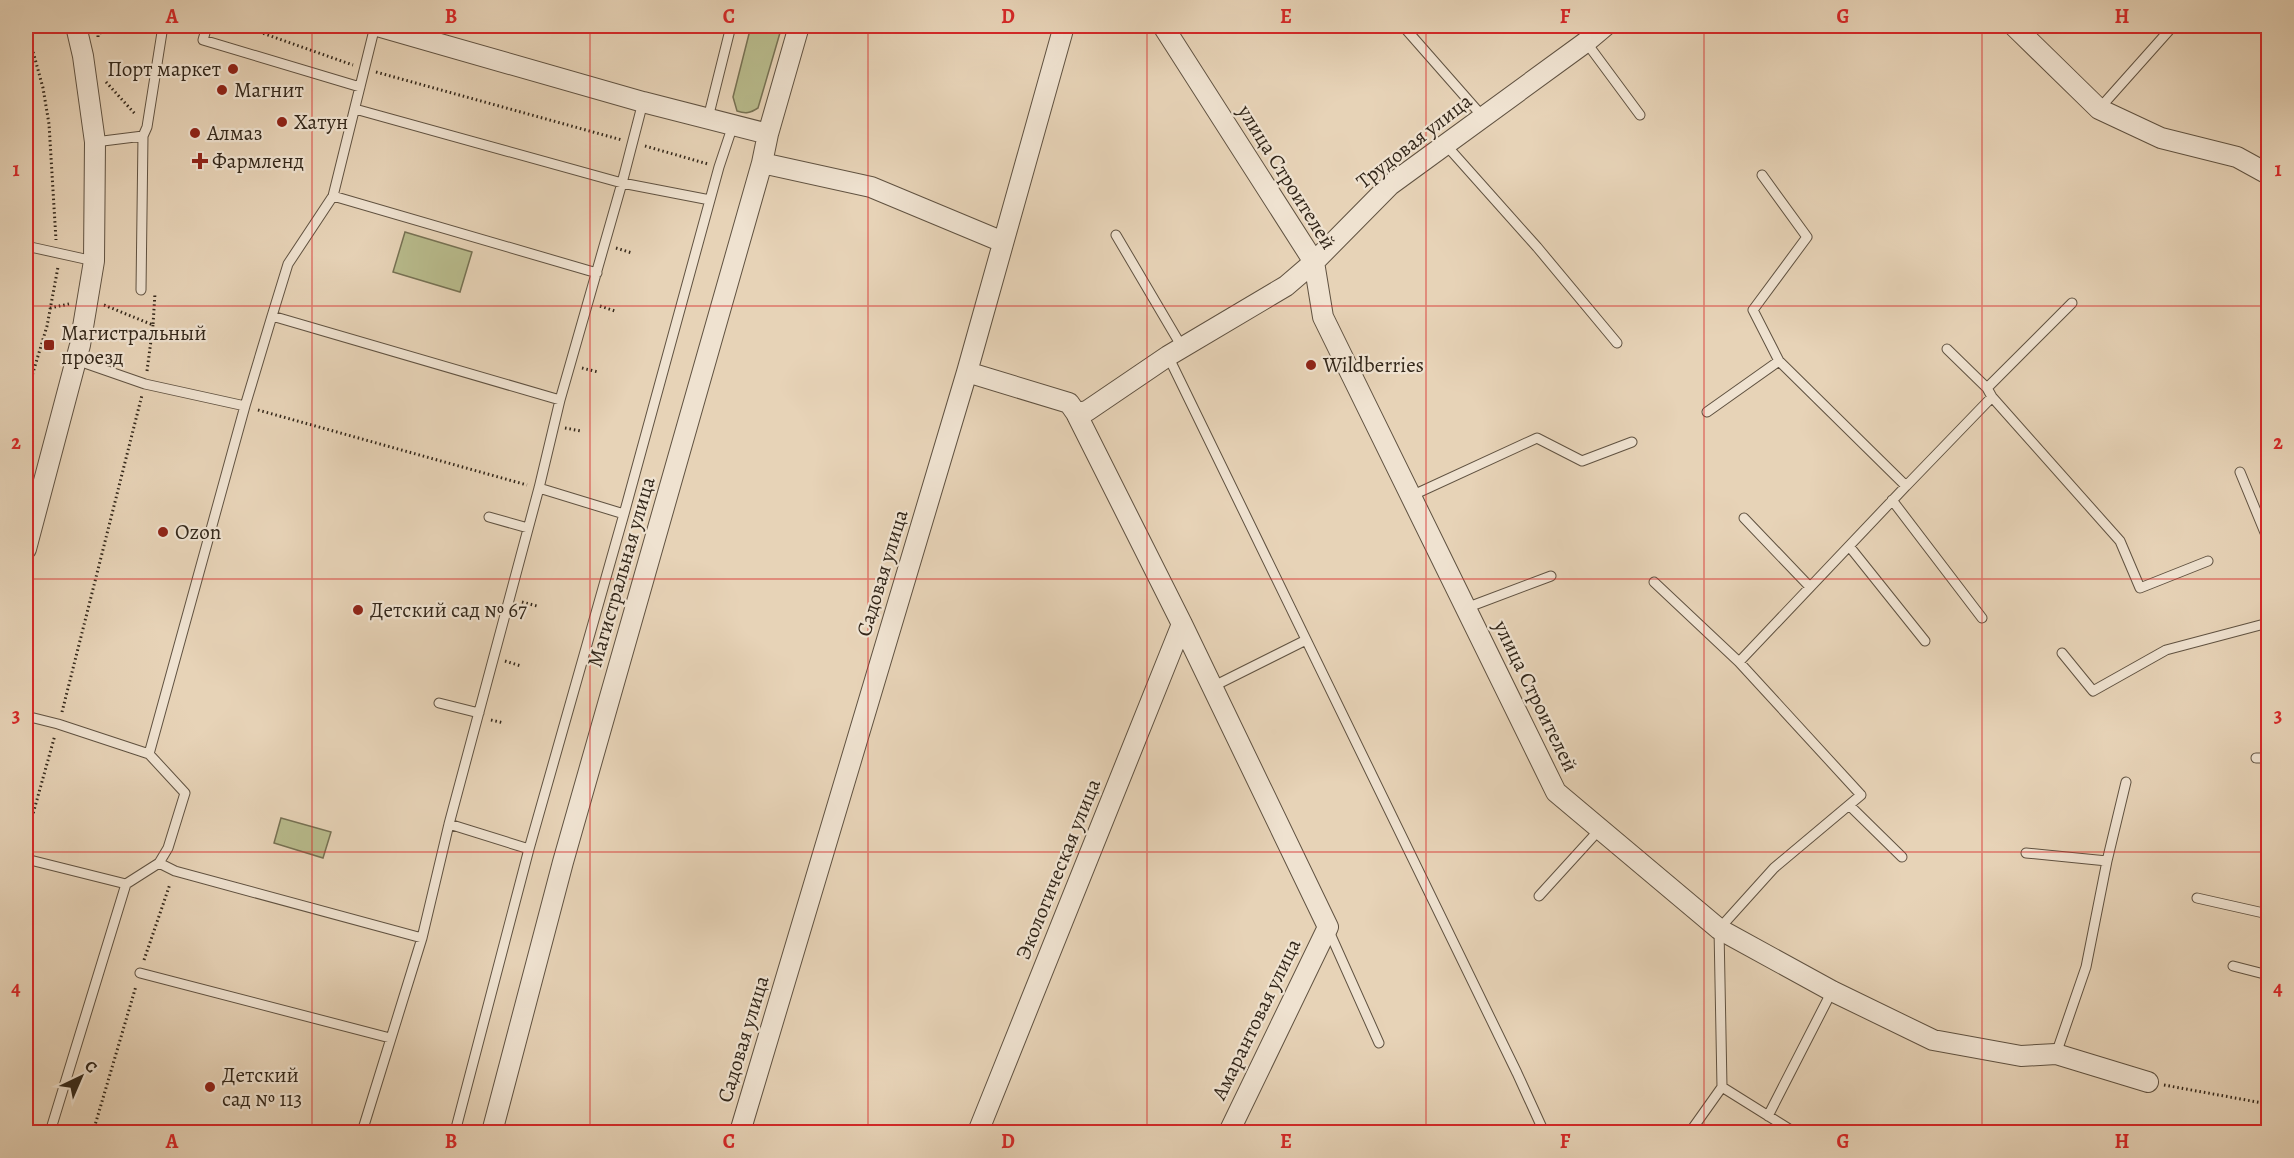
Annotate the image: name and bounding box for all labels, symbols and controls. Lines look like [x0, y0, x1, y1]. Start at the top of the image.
text: A [165, 3, 179, 30]
text: B [445, 3, 457, 30]
text: C [723, 3, 735, 30]
text: D [1001, 3, 1015, 30]
text: E [1280, 3, 1292, 30]
text: F [1560, 3, 1571, 30]
text: G [1836, 3, 1850, 30]
text: H [2115, 3, 2130, 30]
place label: Порт маркет [107, 55, 221, 83]
marker: Порт маркет [226, 62, 240, 76]
place label: Магнит [234, 76, 304, 104]
marker: Магнит [215, 83, 229, 97]
street label: Трудовая улица [1350, 87, 1478, 195]
street label: улица Строителей [1231, 99, 1343, 255]
place label: Хатун [294, 108, 348, 136]
marker: Хатун [275, 115, 289, 129]
place label: Алмаз [206, 119, 262, 147]
marker: Алмаз [188, 126, 202, 140]
place label: Фармленд [212, 147, 304, 175]
marker: Фармленд [193, 154, 207, 168]
text: 1 [12, 156, 20, 183]
text: 1 [2274, 156, 2282, 183]
place label: Магистральный проезд [61, 319, 207, 371]
marker: Магистральный проезд [42, 338, 56, 352]
place label: Wildberries [1322, 351, 1424, 379]
marker: Wildberries [1304, 358, 1318, 372]
text: 2 [11, 429, 21, 456]
text: 2 [2273, 429, 2283, 456]
street label: Магистральная улица [580, 473, 662, 670]
street label: Садовая улица [849, 506, 915, 640]
place label: Ozon [175, 518, 221, 546]
marker: Ozon [156, 525, 170, 539]
place label: Детский сад № 67 [370, 596, 527, 624]
marker: Детский сад № 67 [351, 603, 365, 617]
street label: улица Строителей [1487, 615, 1585, 776]
text: 3 [12, 702, 20, 729]
text: 3 [2274, 702, 2282, 729]
street label: Экологическая улица [1009, 774, 1107, 964]
street label: Амарантовая улица [1204, 933, 1307, 1105]
street label: Садовая улица [710, 972, 776, 1106]
text: 4 [11, 975, 21, 1002]
text: 4 [2273, 975, 2283, 1002]
north arrow [51, 1047, 111, 1107]
text: С [80, 1056, 102, 1078]
place label: Детский сад № 113 [222, 1061, 302, 1113]
marker: Детский сад № 113 [203, 1080, 217, 1094]
text: A [165, 1128, 179, 1155]
text: B [445, 1128, 457, 1155]
text: C [723, 1128, 735, 1155]
text: D [1001, 1128, 1015, 1155]
text: E [1280, 1128, 1292, 1155]
text: F [1560, 1128, 1571, 1155]
text: G [1836, 1128, 1850, 1155]
text: H [2115, 1128, 2130, 1155]

